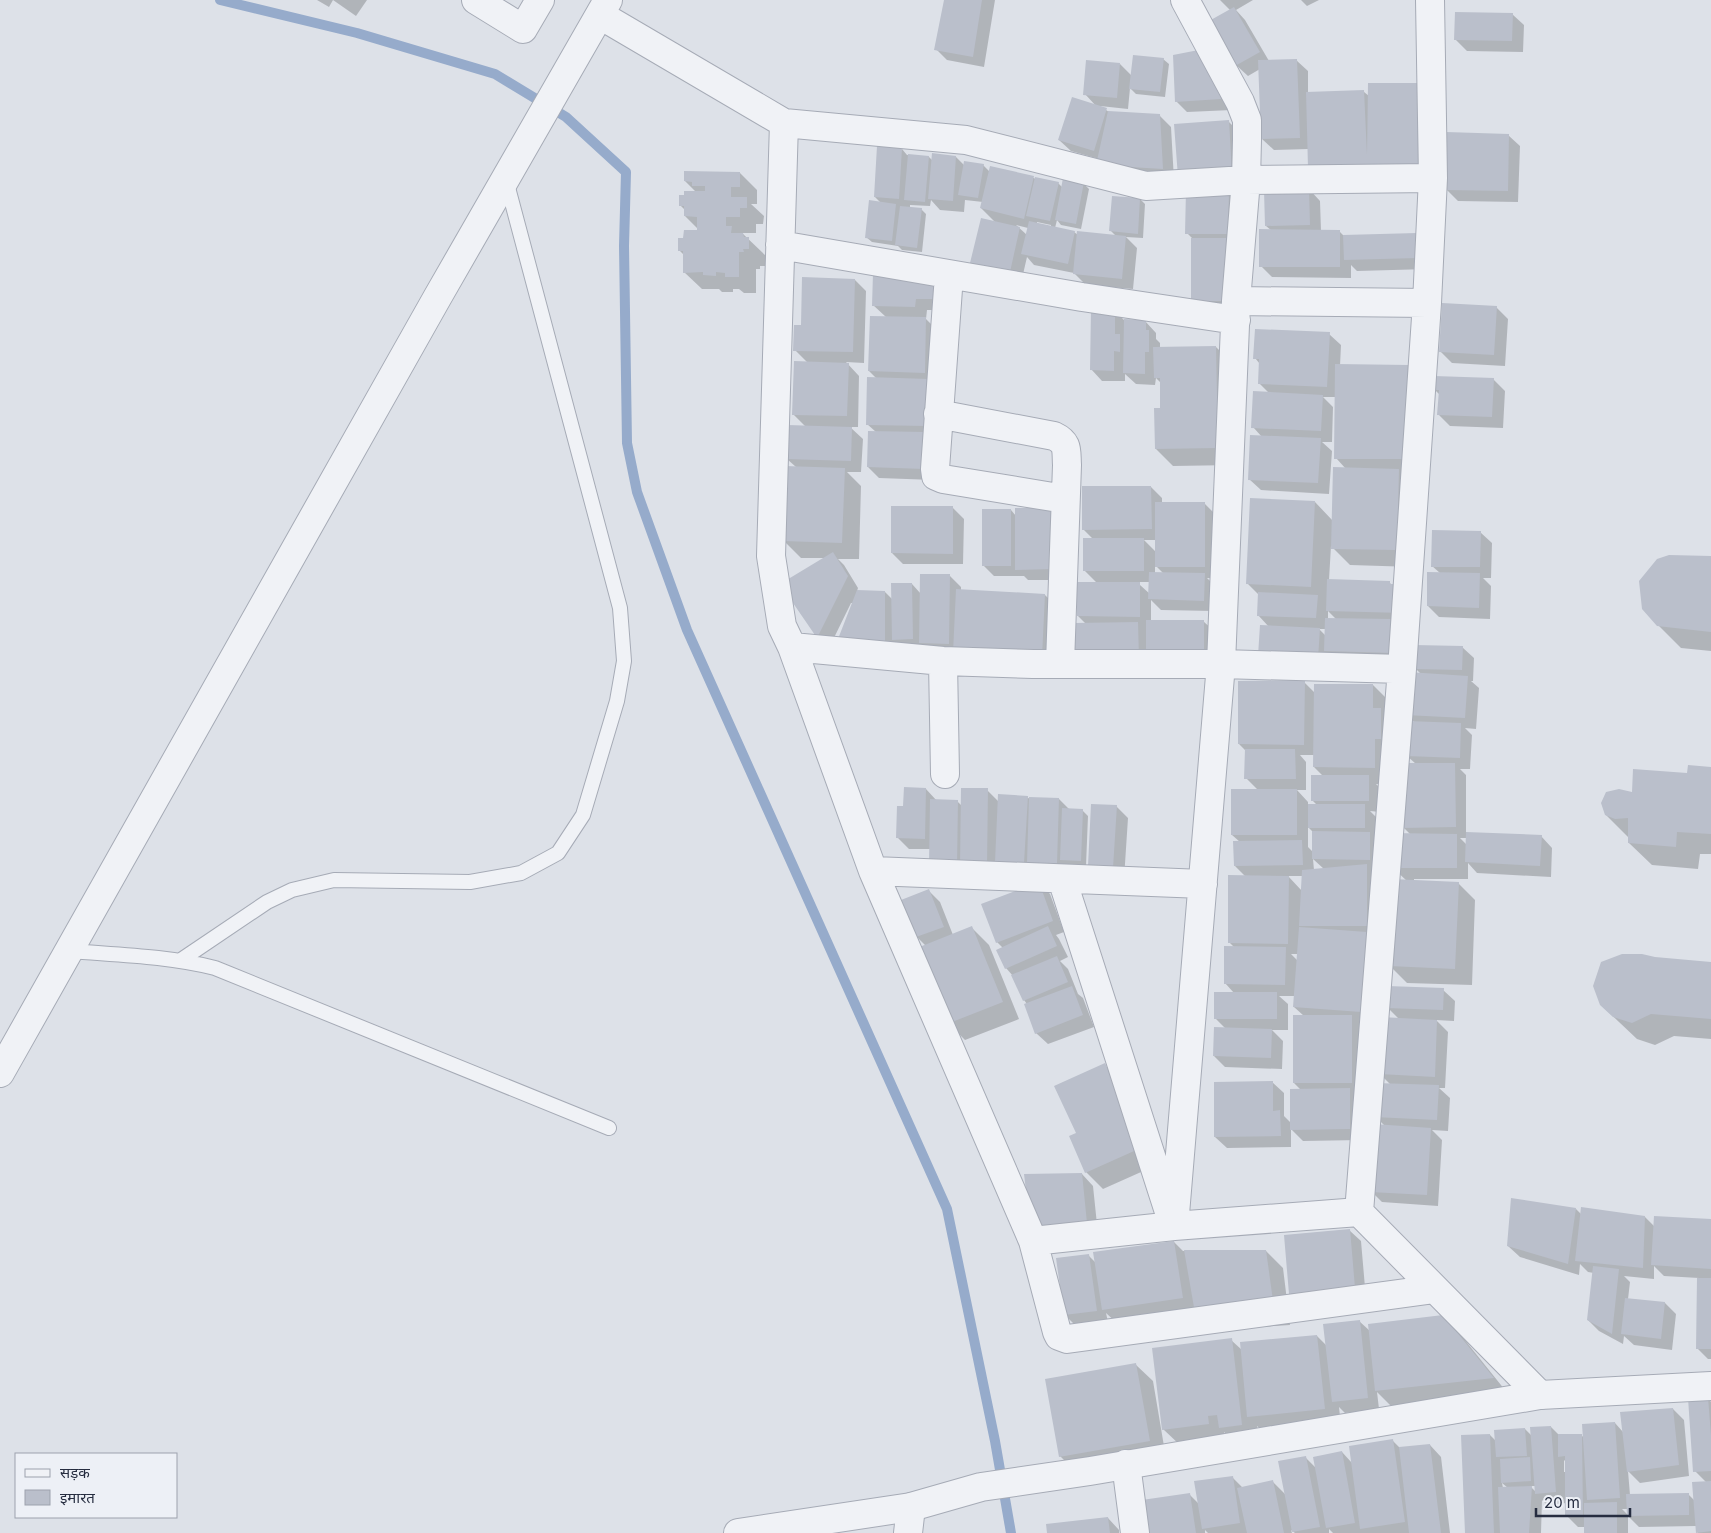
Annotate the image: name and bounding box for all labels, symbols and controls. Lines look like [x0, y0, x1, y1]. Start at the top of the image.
legend [15, 1453, 178, 1518]
text: सड़क [60, 1463, 90, 1482]
scale bar [1536, 1486, 1630, 1518]
text: इमारत [60, 1488, 95, 1507]
text: 20 m [1544, 1493, 1580, 1512]

